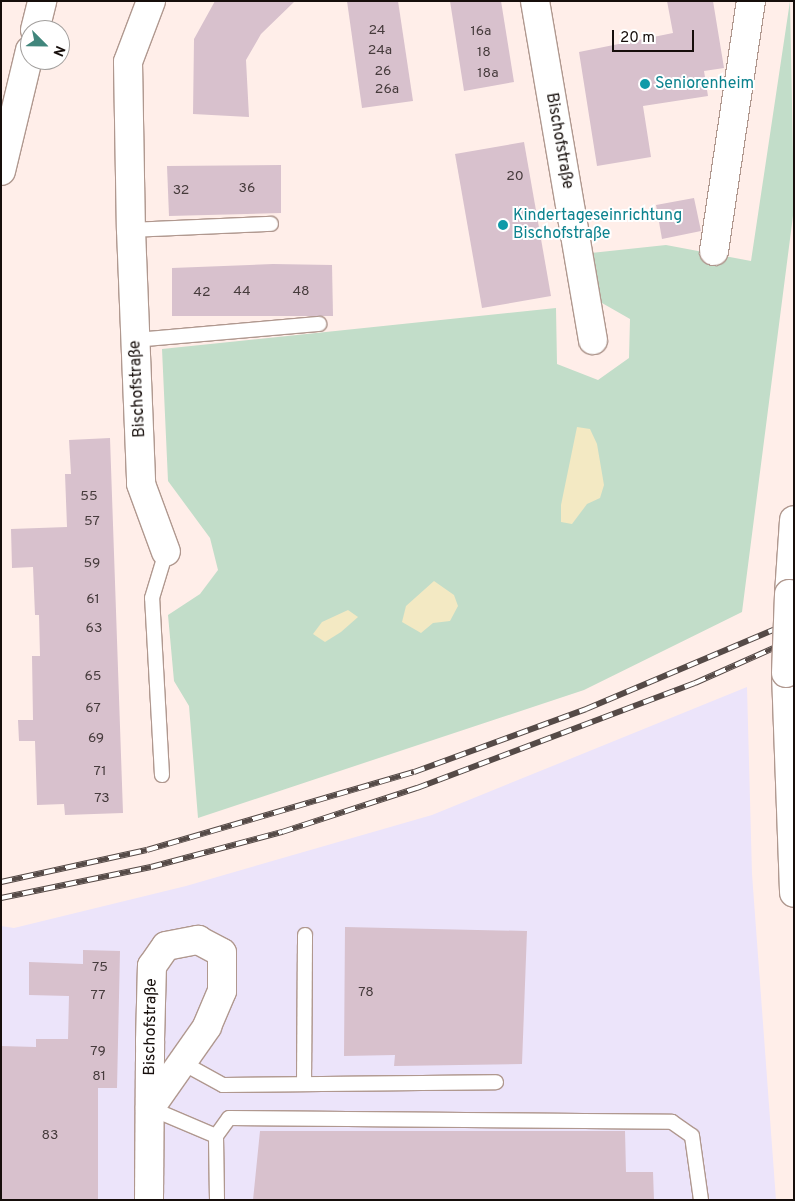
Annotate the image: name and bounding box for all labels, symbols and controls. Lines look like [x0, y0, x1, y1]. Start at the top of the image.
north arrow [20, 20, 70, 70]
scale bar [615, 20, 698, 52]
house number: 24 [368, 23, 386, 39]
house number: 16a [471, 24, 491, 40]
text: 20 m [620, 29, 655, 48]
text: N [49, 43, 68, 59]
house number: 24a [368, 43, 392, 59]
house number: 18 [477, 45, 491, 61]
house number: 26 [375, 64, 391, 80]
house number: 18a [477, 66, 499, 82]
place label: Seniorenheim [655, 74, 754, 94]
marker: Seniorenheim [639, 78, 651, 90]
house number: 26a [375, 82, 399, 98]
street label: Bischofstraße [541, 91, 577, 191]
house number: 20 [506, 169, 524, 185]
house number: 36 [239, 181, 255, 197]
house number: 32 [173, 183, 189, 199]
place label: Kindertageseinrichtung Bischofstraße [513, 206, 682, 244]
marker: Kindertageseinrichtung Bischofstraße [497, 219, 509, 231]
house number: 44 [233, 284, 251, 300]
house number: 48 [292, 284, 310, 300]
house number: 42 [193, 285, 211, 301]
street label: Bischofstraße [126, 340, 150, 438]
house number: 55 [80, 489, 98, 505]
house number: 57 [84, 514, 100, 530]
house number: 59 [84, 556, 100, 572]
house number: 61 [86, 592, 100, 608]
house number: 63 [86, 621, 102, 637]
house number: 65 [84, 669, 102, 685]
house number: 67 [85, 701, 101, 717]
house number: 69 [88, 731, 104, 747]
house number: 71 [94, 764, 106, 780]
house number: 73 [94, 791, 110, 807]
house number: 75 [92, 960, 108, 976]
street label: Bischofstraße [141, 978, 161, 1076]
house number: 78 [358, 985, 374, 1001]
house number: 77 [90, 988, 106, 1004]
house number: 79 [90, 1044, 106, 1060]
house number: 81 [92, 1069, 106, 1085]
house number: 83 [42, 1128, 58, 1144]

